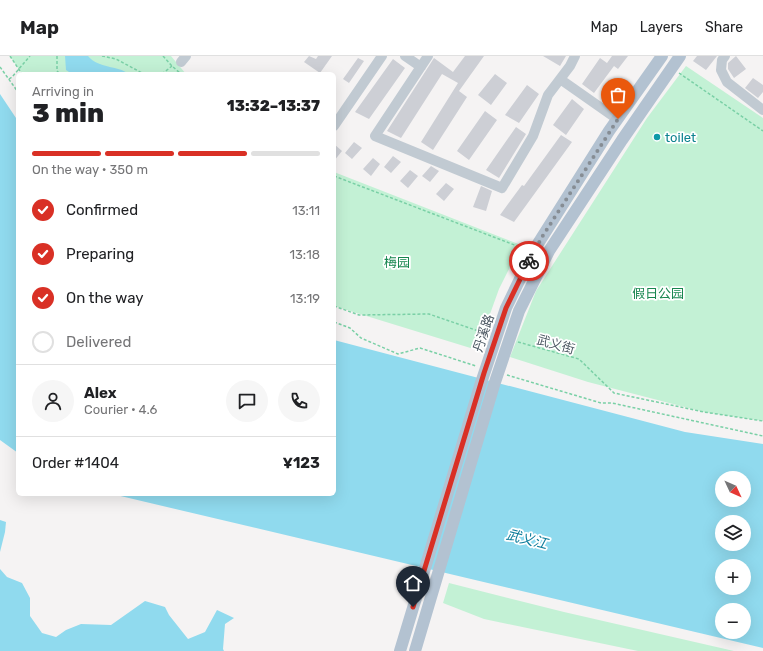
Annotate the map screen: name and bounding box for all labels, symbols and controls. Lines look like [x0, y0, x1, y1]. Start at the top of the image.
text: Map [20, 16, 59, 39]
text: Map [591, 19, 618, 36]
text: Layers [640, 19, 683, 36]
text: Share [705, 19, 743, 36]
pin [601, 78, 635, 119]
text: Arriving in [32, 84, 94, 99]
icon: bag [607, 84, 629, 106]
text: 13:32–13:37 [227, 97, 320, 115]
text: 3 min [32, 98, 104, 129]
place label: toilet [665, 130, 696, 145]
marker: toilet [652, 132, 662, 142]
text: On the way · 350 m [32, 162, 148, 177]
icon: check [32, 199, 54, 221]
text: Confirmed [66, 201, 138, 219]
text: 13:11 [292, 203, 320, 218]
courier [509, 241, 549, 281]
icon: check [32, 243, 54, 265]
text: Preparing [66, 245, 134, 263]
text: 13:18 [289, 247, 320, 262]
icon: bike [518, 250, 540, 272]
park label: 梅园 [384, 255, 410, 270]
park label: 假日公园 [632, 286, 684, 301]
icon: check [32, 287, 54, 309]
text: On the way [66, 289, 144, 307]
text: 13:19 [290, 291, 320, 306]
street label: 丹溪路 [470, 312, 497, 354]
street label: 武义街 [535, 332, 577, 357]
text: Delivered [66, 333, 131, 351]
button: person [32, 380, 74, 422]
button: chat [226, 380, 268, 422]
button: phone [278, 380, 320, 422]
text: Alex [84, 384, 117, 402]
text: Courier · 4.6 [84, 402, 157, 417]
text: Order #1404 [32, 454, 119, 472]
text: ¥123 [283, 454, 320, 472]
north arrow [715, 471, 751, 507]
map controls [715, 471, 751, 639]
button: layers [715, 515, 751, 551]
water label: 武义江 [504, 526, 551, 553]
button: + [715, 559, 751, 595]
pin [396, 566, 430, 607]
icon: home [402, 572, 424, 594]
button: − [715, 603, 751, 639]

